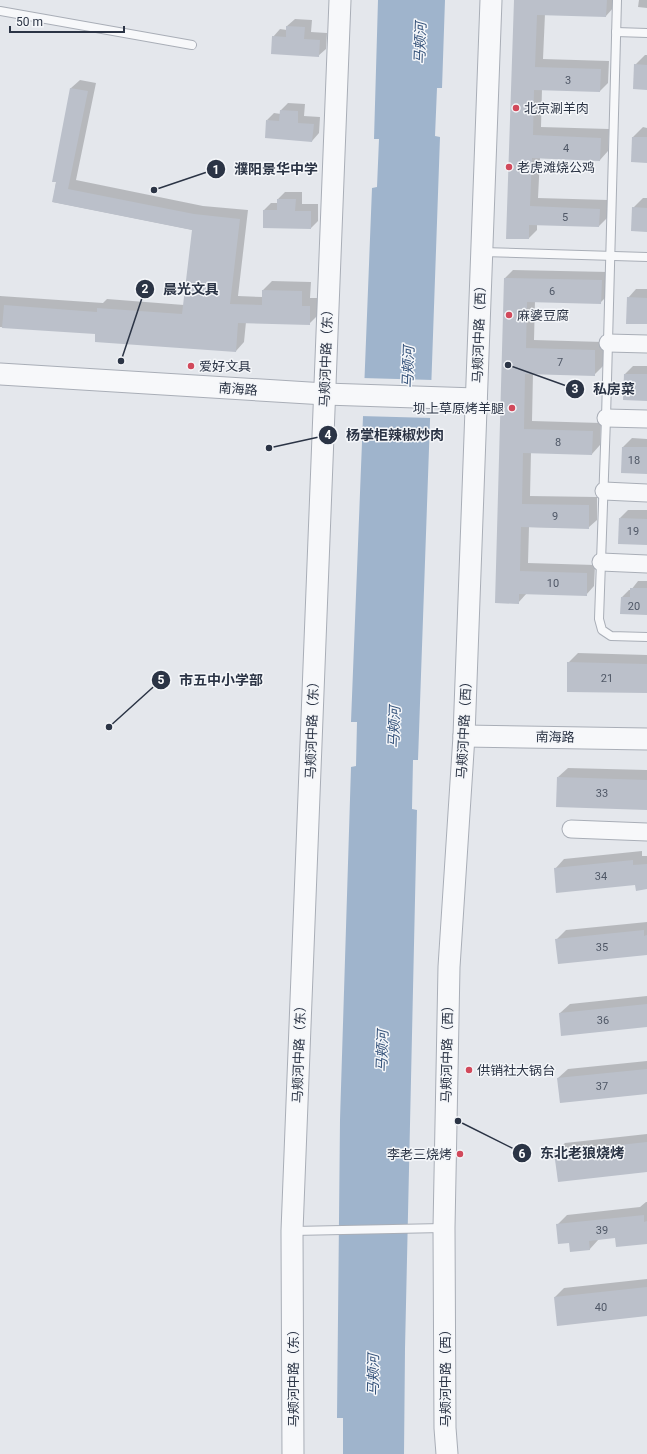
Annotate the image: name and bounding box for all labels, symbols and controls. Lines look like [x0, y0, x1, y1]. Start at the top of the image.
scale bar [10, 8, 124, 34]
text: 50 m [16, 15, 43, 29]
water label: 马颊河 [411, 19, 429, 64]
house number: 3 [565, 74, 571, 87]
place label: 北京涮羊肉 [524, 101, 589, 116]
marker: 北京涮羊肉 [511, 103, 521, 113]
house number: 4 [563, 142, 569, 155]
callout: 濮阳景华中学 [206, 156, 326, 182]
place label: 老虎滩烧公鸡 [517, 160, 595, 175]
text: 濮阳景华中学 [234, 161, 318, 177]
marker: 老虎滩烧公鸡 [504, 162, 514, 172]
text: 1 [213, 163, 219, 177]
house number: 5 [562, 211, 568, 224]
callout: 晨光文具 [135, 276, 227, 302]
street label: 马颊河中路（西） [470, 279, 488, 383]
text: 晨光文具 [163, 281, 219, 297]
text: 2 [142, 282, 149, 296]
house number: 6 [549, 285, 555, 298]
street label: 马颊河中路（东） [317, 303, 335, 407]
place label: 麻婆豆腐 [517, 308, 569, 323]
marker: 麻婆豆腐 [504, 310, 514, 320]
water label: 马颊河 [399, 343, 417, 388]
house number: 7 [557, 356, 563, 369]
place label: 爱好文具 [199, 359, 251, 374]
marker: 爱好文具 [186, 361, 196, 371]
callout: 私房菜 [565, 376, 643, 402]
street label: 南海路 [218, 380, 258, 398]
text: 私房菜 [593, 381, 635, 397]
text: 3 [572, 382, 579, 396]
place label: 坝上草原烤羊腿 [413, 401, 504, 416]
marker: 坝上草原烤羊腿 [507, 403, 517, 413]
callout: 杨掌柜辣椒炒肉 [318, 422, 452, 448]
text: 杨掌柜辣椒炒肉 [346, 427, 444, 443]
text: 4 [325, 428, 332, 442]
house number: 8 [555, 436, 561, 449]
house number: 18 [628, 454, 640, 467]
house number: 9 [552, 510, 558, 523]
house number: 19 [627, 525, 639, 538]
house number: 10 [547, 577, 559, 590]
house number: 20 [628, 600, 640, 613]
callout: 市五中小学部 [151, 667, 271, 693]
text: 市五中小学部 [179, 672, 263, 688]
house number: 21 [601, 672, 613, 685]
text: 5 [158, 673, 165, 687]
street label: 马颊河中路（东） [303, 675, 321, 779]
street label: 马颊河中路（西） [454, 675, 474, 779]
water label: 马颊河 [385, 703, 403, 748]
street label: 南海路 [535, 729, 575, 745]
house number: 33 [596, 787, 608, 800]
house number: 34 [595, 870, 607, 883]
house number: 35 [596, 941, 608, 954]
street label: 马颊河中路（东） [290, 999, 308, 1103]
street label: 马颊河中路（西） [439, 999, 455, 1103]
house number: 36 [597, 1014, 609, 1027]
water label: 马颊河 [373, 1027, 391, 1072]
place label: 供销社大锅台 [477, 1063, 555, 1078]
marker: 供销社大锅台 [464, 1065, 474, 1075]
house number: 37 [596, 1080, 608, 1093]
callout: 东北老狼烧烤 [512, 1140, 632, 1166]
text: 东北老狼烧烤 [540, 1145, 624, 1161]
place label: 李老三烧烤 [387, 1147, 452, 1162]
text: 6 [519, 1147, 526, 1161]
marker: 李老三烧烤 [455, 1149, 465, 1159]
house number: 39 [596, 1224, 608, 1237]
house number: 40 [595, 1301, 607, 1314]
street label: 马颊河中路（东） [286, 1323, 301, 1427]
street label: 马颊河中路（西） [438, 1323, 453, 1427]
water label: 马颊河 [365, 1351, 381, 1396]

